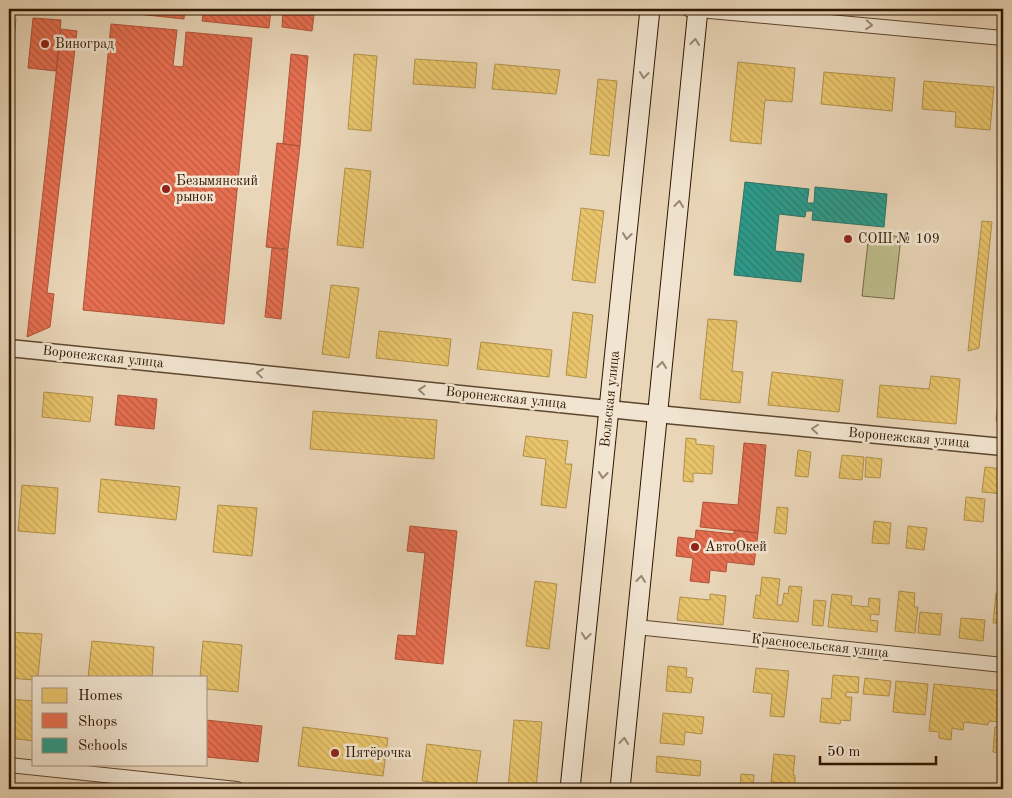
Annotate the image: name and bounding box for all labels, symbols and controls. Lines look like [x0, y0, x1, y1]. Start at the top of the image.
one-way arrow [865, 20, 873, 31]
place label: Виноград [55, 37, 114, 51]
marker: Виноград [39, 38, 51, 50]
one-way arrow [689, 38, 700, 46]
one-way arrow [639, 71, 650, 79]
place label: Безымянский рынок [176, 174, 258, 204]
marker: Безымянский рынок [160, 183, 172, 195]
one-way arrow [673, 199, 684, 207]
place label: СОШ № 109 [858, 232, 940, 246]
one-way arrow [622, 233, 633, 241]
marker: СОШ № 109 [842, 233, 854, 245]
street label: Воронежская улица [42, 344, 164, 370]
street label: Вольская улица [598, 350, 622, 448]
one-way arrow [656, 361, 667, 369]
one-way arrow [256, 368, 264, 379]
one-way arrow [417, 385, 425, 396]
street label: Воронежская улица [445, 385, 567, 411]
one-way arrow [811, 424, 819, 435]
street label: Воронежская улица [848, 426, 970, 450]
one-way arrow [597, 471, 608, 479]
place label: АвтоОкей [705, 540, 767, 554]
marker: АвтоОкей [689, 541, 701, 553]
one-way arrow [635, 575, 646, 583]
street label: Красносельская улица [751, 632, 890, 660]
one-way arrow [581, 633, 592, 641]
legend [32, 676, 208, 766]
text: Homes [78, 689, 123, 704]
text: Shops [78, 715, 117, 730]
scale bar [820, 733, 936, 765]
one-way arrow [619, 736, 630, 744]
text: Schools [78, 739, 127, 754]
text: 50 m [827, 745, 861, 760]
place label: Пятёрочка [345, 746, 412, 760]
marker: Пятёрочка [329, 747, 341, 759]

